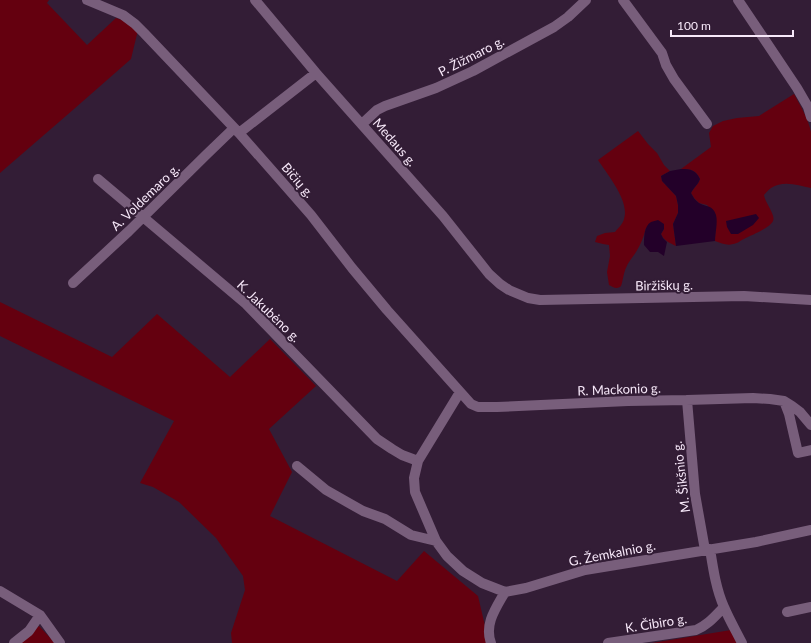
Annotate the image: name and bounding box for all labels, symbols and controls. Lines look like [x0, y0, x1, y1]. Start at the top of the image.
scale bar [671, 12, 793, 38]
text: 100 m [677, 18, 711, 33]
street label: P. Žižmaro g. [435, 33, 507, 79]
street label: Medaus g. [370, 115, 420, 169]
street label: Bičių g. [278, 159, 318, 201]
street label: A. Voldemaro g. [107, 160, 183, 234]
street label: Biržiškų g. [635, 276, 693, 294]
street label: K. Jakubėno g. [234, 277, 304, 345]
street label: R. Mackonio g. [577, 380, 661, 398]
street label: M. Šikšnio g. [669, 440, 693, 514]
street label: G. Žemkalnio g. [567, 537, 657, 569]
street label: K. Čibiro g. [624, 610, 688, 636]

